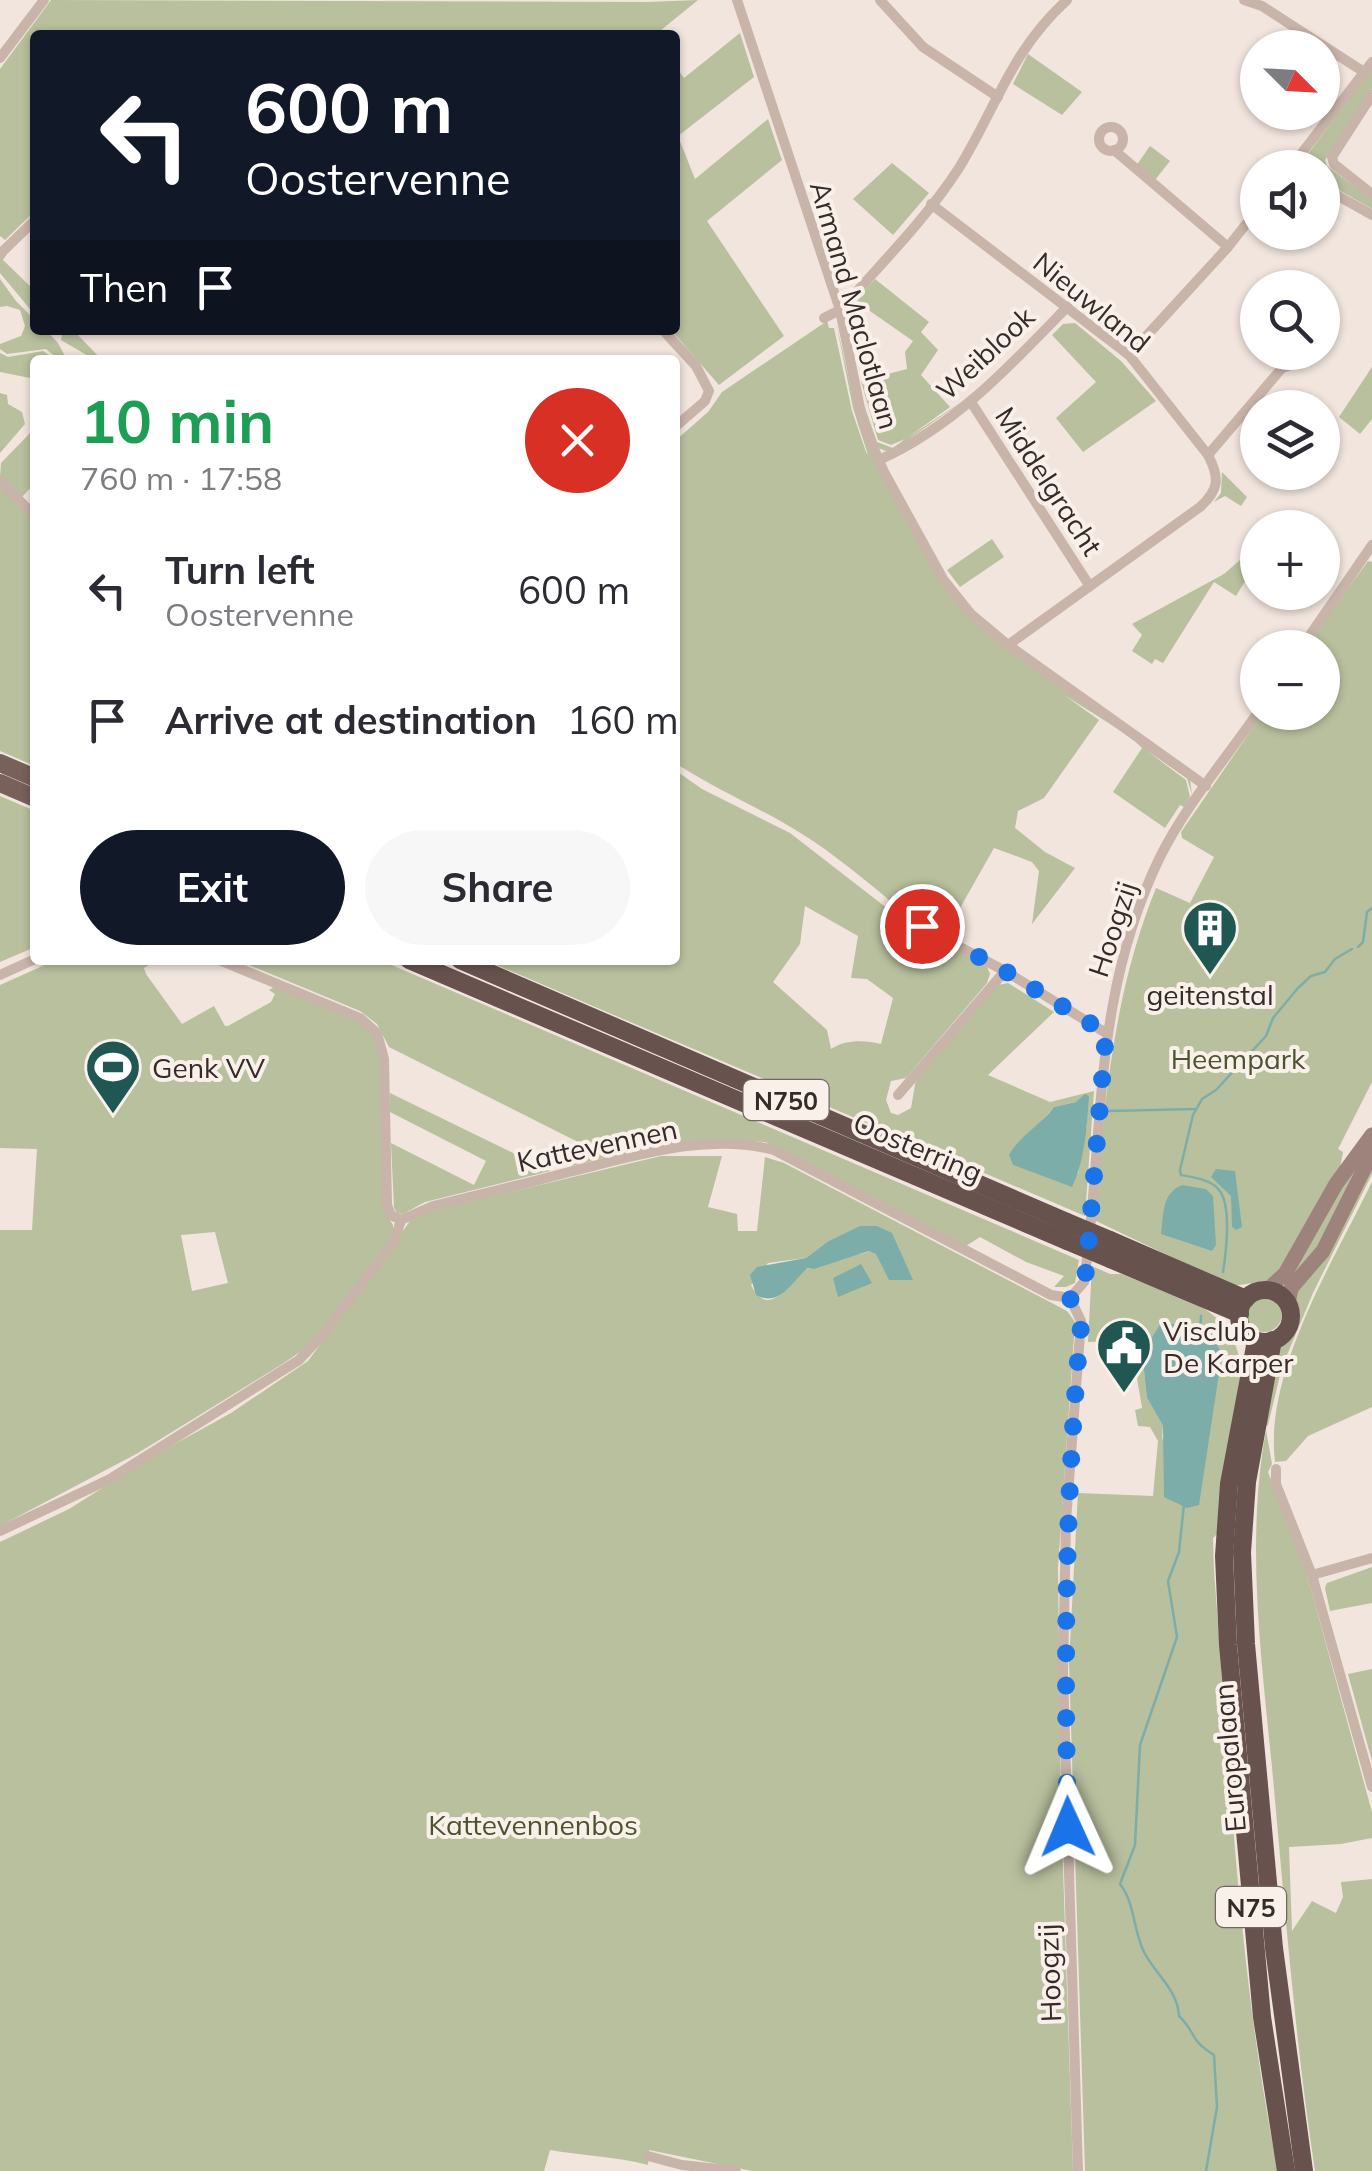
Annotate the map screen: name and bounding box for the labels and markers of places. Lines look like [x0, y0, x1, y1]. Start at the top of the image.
pin [880, 884, 965, 969]
building icon: geitenstal [1180, 898, 1240, 977]
place label: geitenstal [1146, 977, 1274, 1012]
sports icon: Genk VV [83, 1037, 143, 1116]
place label: Genk VV [152, 1050, 265, 1085]
place label: Visclub De Karper [1163, 1313, 1294, 1380]
public building icon: Visclub De Karper [1094, 1316, 1154, 1395]

